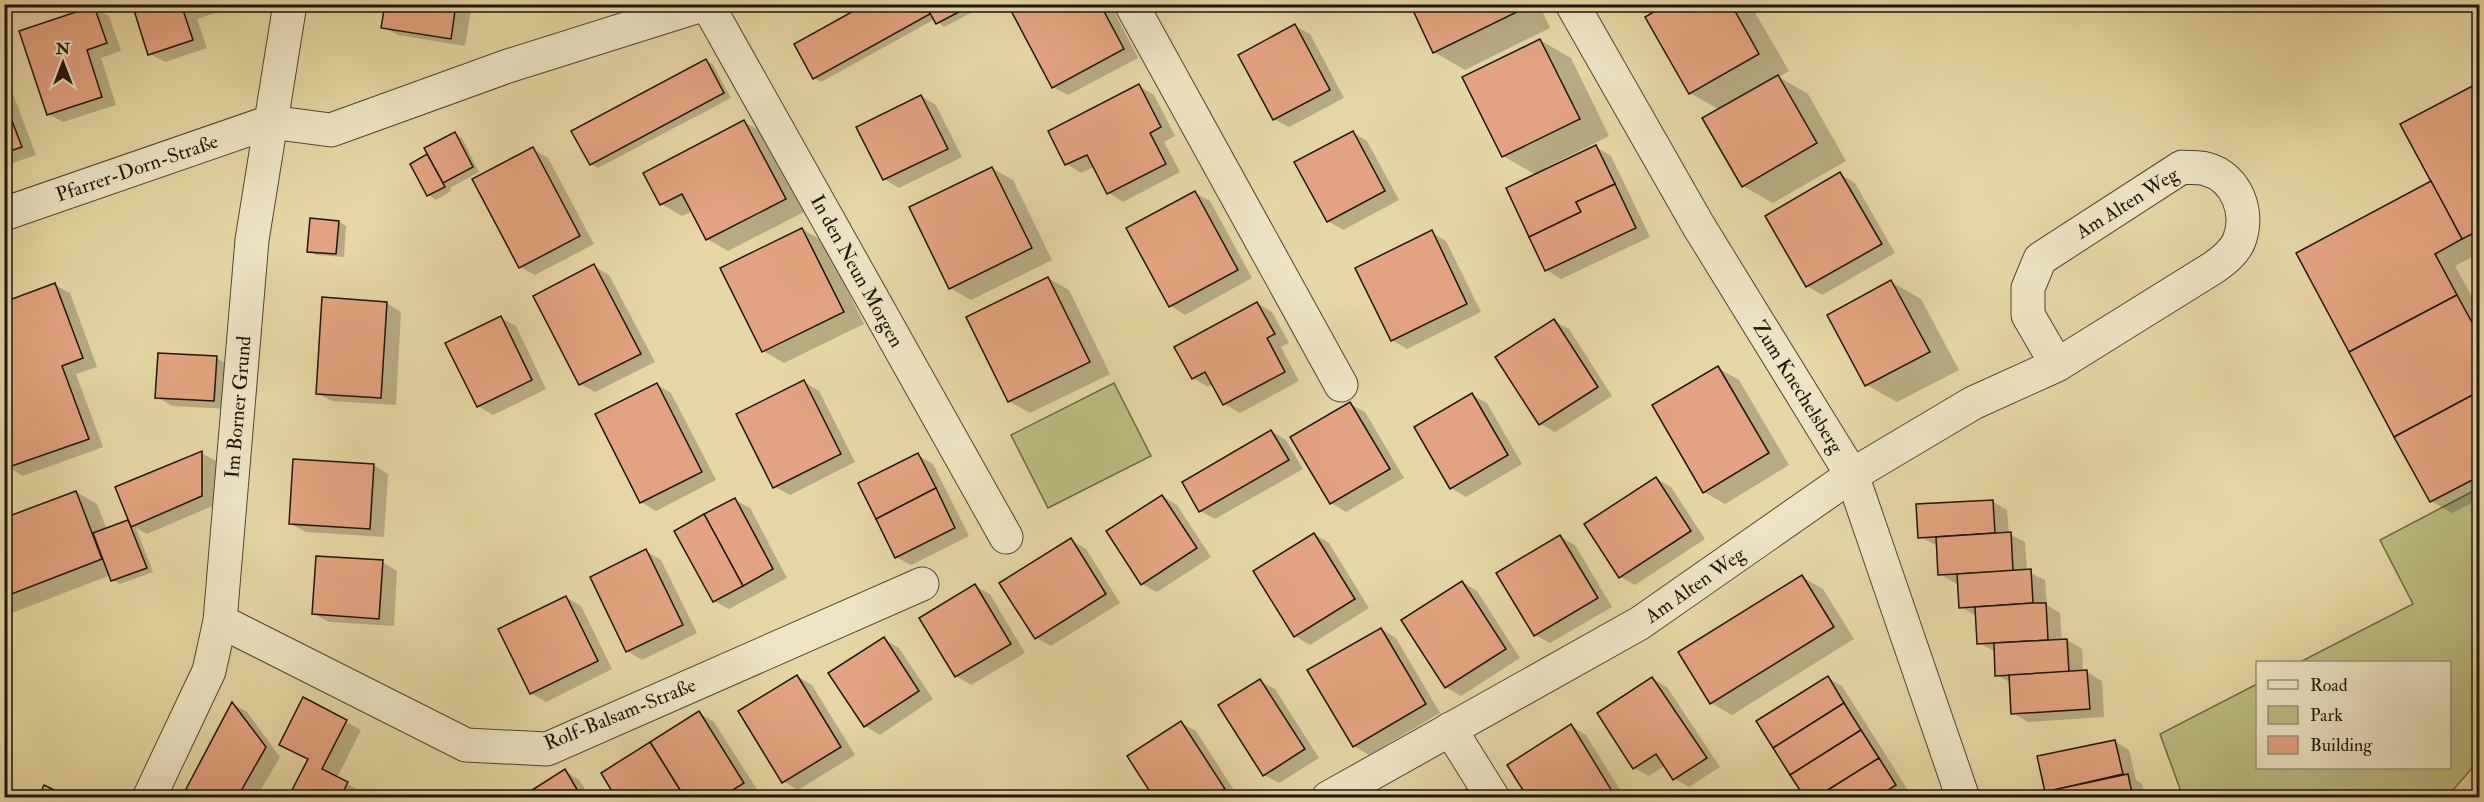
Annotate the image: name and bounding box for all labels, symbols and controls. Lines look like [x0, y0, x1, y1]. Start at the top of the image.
north arrow [33, 33, 93, 93]
text: N [55, 39, 71, 59]
street label: Pfarrer-Dorn-Straße [53, 129, 221, 207]
street label: Am Alten Weg [2070, 161, 2184, 245]
street label: In den Neun Morgen [805, 190, 909, 352]
street label: Zum Knechelsberg [1747, 316, 1849, 459]
street label: Im Borner Grund [219, 335, 257, 479]
street label: Am Alten Weg [1639, 541, 1751, 629]
legend [2256, 661, 2451, 769]
street label: Rolf-Balsam-Straße [540, 672, 700, 756]
text: Road [2310, 674, 2348, 697]
text: Park [2310, 704, 2343, 727]
text: Building [2310, 734, 2373, 757]

